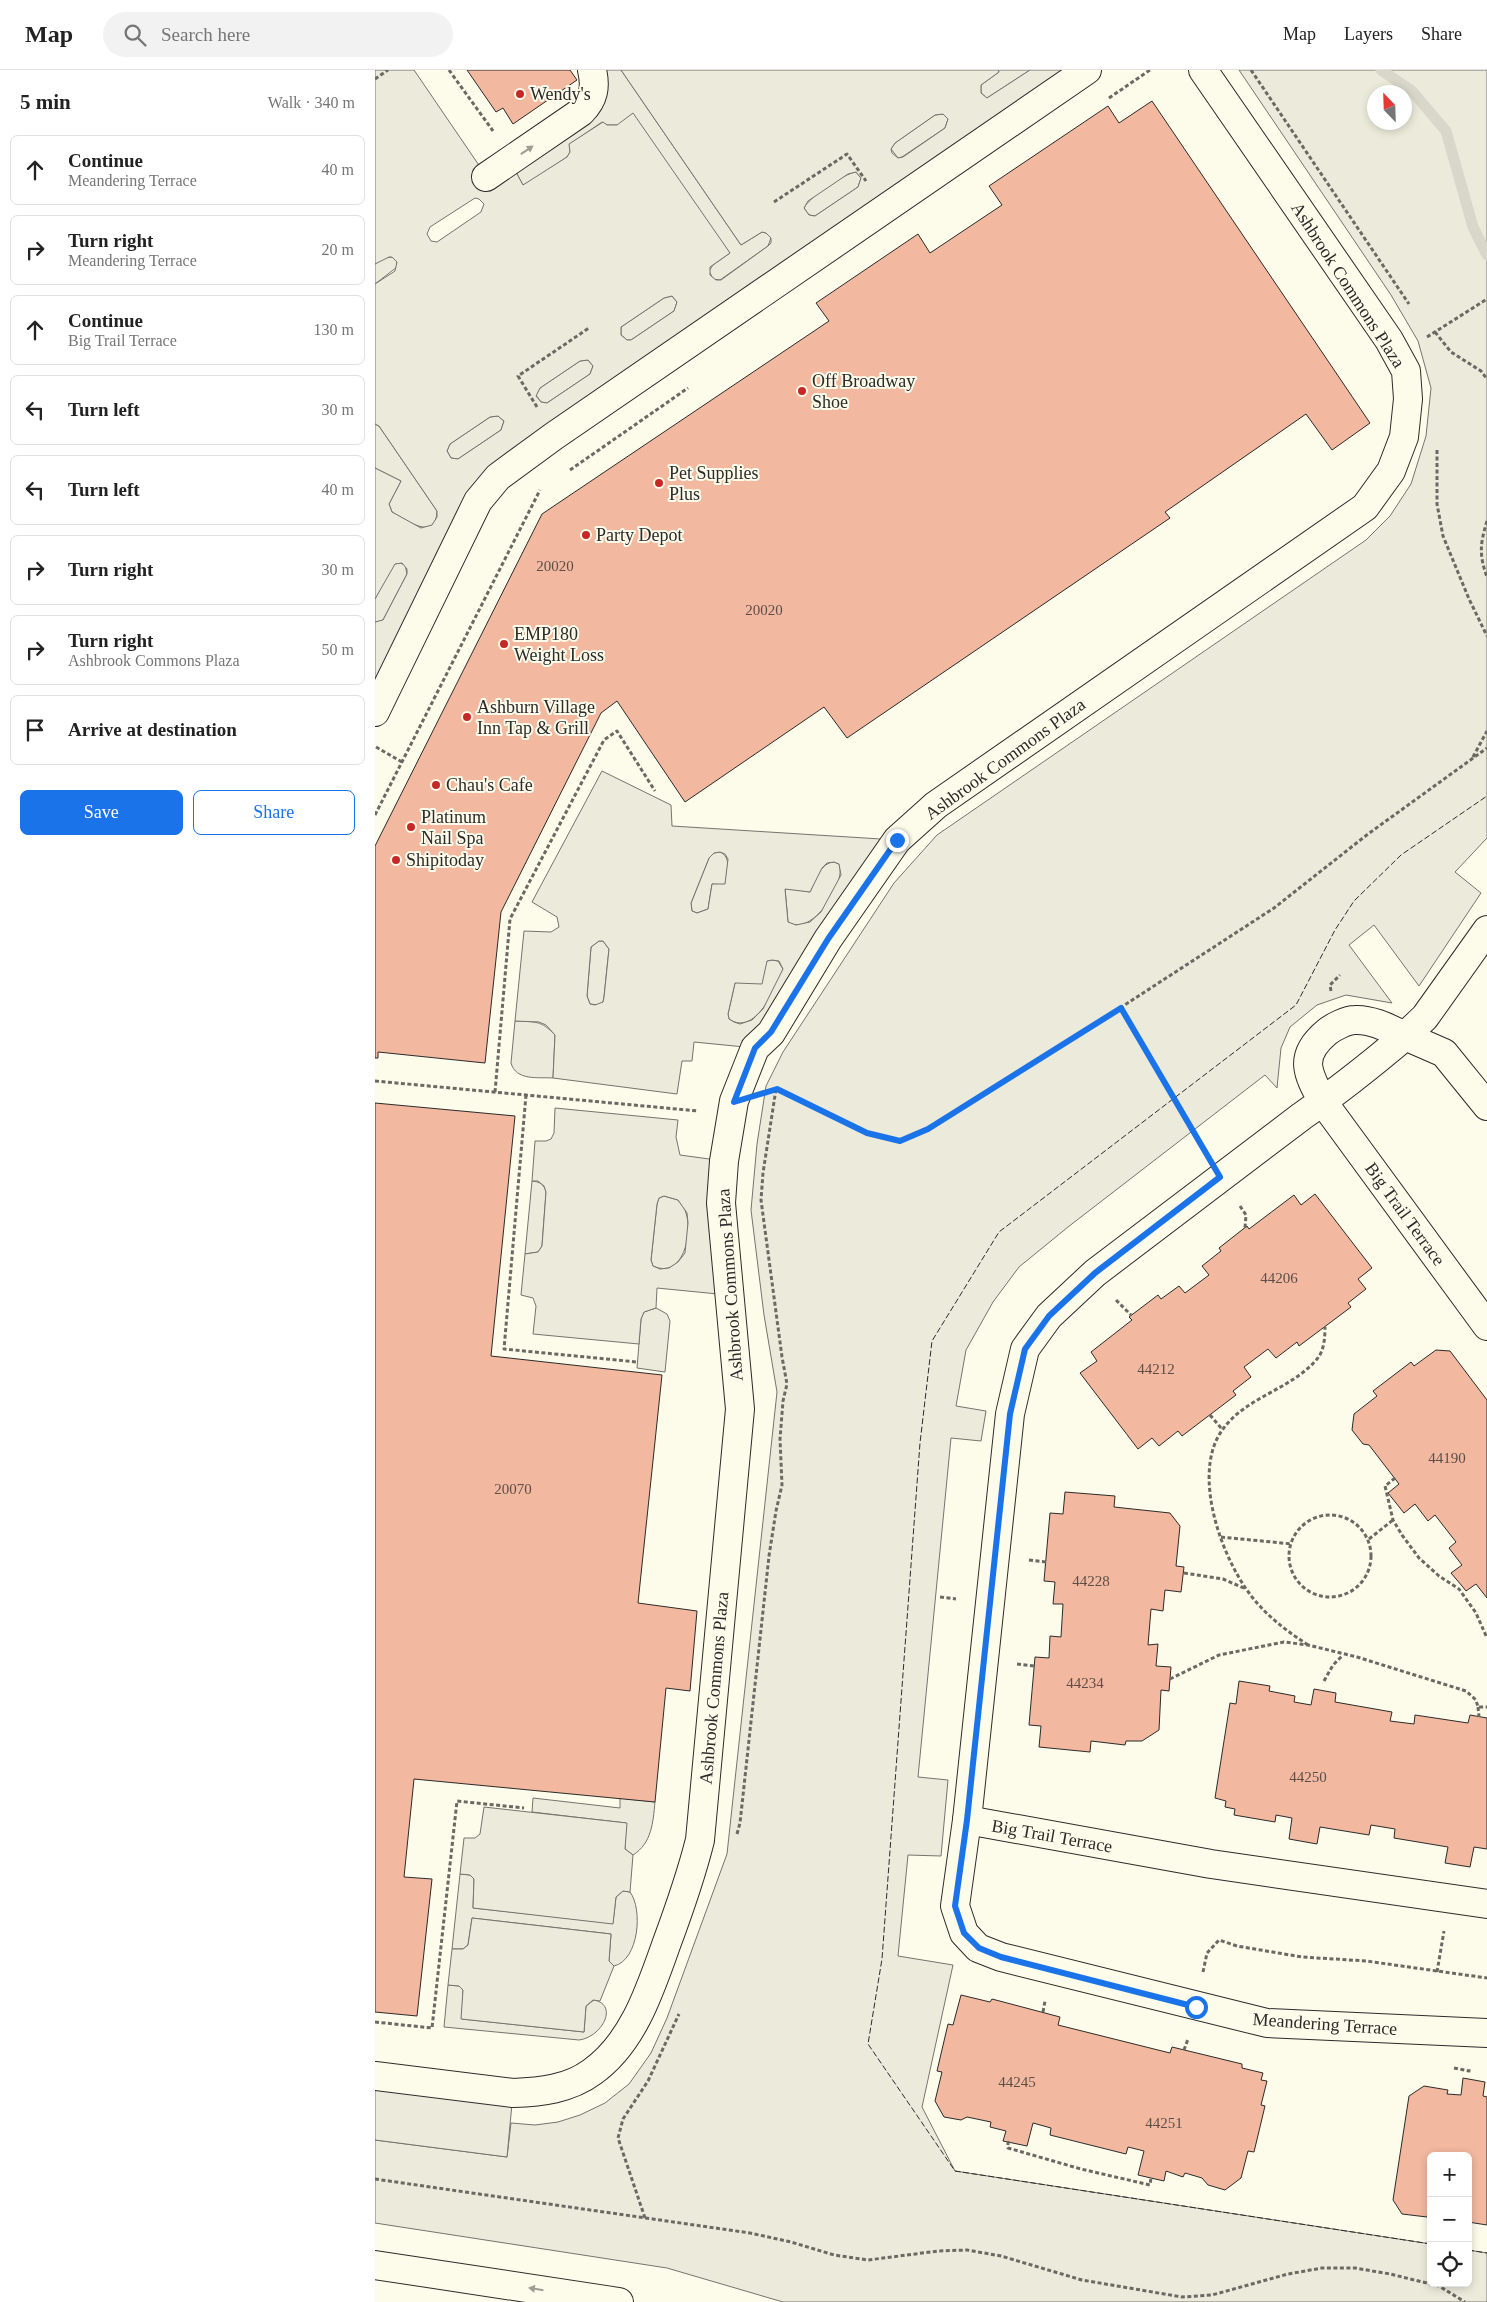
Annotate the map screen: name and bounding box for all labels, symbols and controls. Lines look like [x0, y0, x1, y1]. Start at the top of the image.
search box [103, 12, 453, 57]
text: Map [25, 21, 73, 47]
icon: search [121, 21, 149, 49]
text: Search here [161, 24, 250, 45]
text: Map [1283, 24, 1316, 44]
text: Layers [1344, 24, 1393, 44]
text: Share [1421, 24, 1462, 44]
place label: Wendy's [530, 84, 591, 104]
north arrow [1367, 85, 1412, 130]
marker: Wendy's [514, 88, 526, 100]
text: 5 min [20, 90, 71, 114]
text: Walk · 340 m [268, 94, 355, 111]
one-way arrow [520, 145, 534, 154]
text: Continue [68, 150, 143, 171]
icon: ahead [21, 156, 49, 184]
text: 40 m [322, 161, 354, 178]
text: Meandering Terrace [68, 172, 197, 189]
street label: Ashbrook Commons Plaza [1287, 199, 1409, 371]
text: Turn right [68, 230, 153, 251]
icon: right [21, 236, 49, 264]
text: 20 m [322, 241, 354, 258]
text: Meandering Terrace [68, 252, 197, 269]
text: Continue [68, 310, 143, 331]
icon: ahead [21, 316, 49, 344]
text: 130 m [314, 321, 354, 338]
text: Big Trail Terrace [68, 332, 177, 349]
place label: Off Broadway Shoe [812, 371, 915, 412]
marker: Off Broadway Shoe [796, 385, 808, 397]
icon: left [21, 396, 49, 424]
text: Turn left [68, 399, 140, 420]
text: 30 m [322, 401, 354, 418]
place label: Pet Supplies Plus [669, 463, 759, 504]
icon: left [21, 476, 49, 504]
marker: Pet Supplies Plus [653, 477, 665, 489]
text: Turn left [68, 479, 140, 500]
text: 40 m [322, 481, 354, 498]
place label: Party Depot [596, 525, 682, 545]
marker: Party Depot [580, 529, 592, 541]
icon: right [21, 556, 49, 584]
house number: 20020 [536, 558, 574, 574]
text: Turn right [68, 559, 153, 580]
text: 30 m [322, 561, 354, 578]
house number: 20020 [745, 602, 783, 618]
place label: EMP180 Weight Loss [514, 624, 604, 665]
text: Turn right [68, 630, 153, 651]
icon: right [21, 636, 49, 664]
marker: EMP180 Weight Loss [498, 638, 510, 650]
text: 50 m [322, 641, 354, 658]
text: Ashbrook Commons Plaza [68, 652, 240, 669]
street label: Ashbrook Commons Plaza [921, 694, 1089, 824]
place label: Ashburn Village Inn Tap & Grill [477, 697, 595, 738]
marker: Ashburn Village Inn Tap & Grill [461, 711, 473, 723]
icon: arrive [21, 716, 49, 744]
text: Arrive at destination [68, 719, 237, 740]
place label: Chau's Cafe [446, 775, 533, 795]
marker: Chau's Cafe [430, 779, 442, 791]
button: Save [20, 790, 183, 835]
button: Share [193, 790, 355, 835]
place label: Platinum Nail Spa [421, 807, 486, 848]
marker: Platinum Nail Spa [405, 821, 417, 833]
route end [886, 829, 909, 852]
place label: Shipitoday [406, 850, 484, 870]
marker: Shipitoday [390, 854, 402, 866]
street label: Big Trail Terrace [1361, 1159, 1449, 1269]
street label: Ashbrook Commons Plaza [713, 1188, 747, 1382]
house number: 44206 [1260, 1270, 1298, 1286]
house number: 44212 [1137, 1361, 1175, 1377]
house number: 44190 [1428, 1450, 1466, 1466]
house number: 20070 [494, 1481, 532, 1497]
house number: 44228 [1072, 1573, 1110, 1589]
street label: Ashbrook Commons Plaza [696, 1591, 732, 1785]
house number: 44234 [1066, 1675, 1104, 1691]
house number: 44250 [1289, 1769, 1327, 1785]
street label: Big Trail Terrace [990, 1816, 1114, 1856]
route start [1185, 1996, 1208, 2019]
street label: Meandering Terrace [1252, 2009, 1398, 2039]
house number: 44245 [998, 2074, 1036, 2090]
house number: 44251 [1145, 2115, 1183, 2131]
map controls [1427, 2152, 1472, 2287]
button: + [1427, 2152, 1472, 2197]
button: − [1427, 2197, 1472, 2242]
button: locate [1427, 2242, 1472, 2287]
one-way arrow [528, 2285, 544, 2293]

